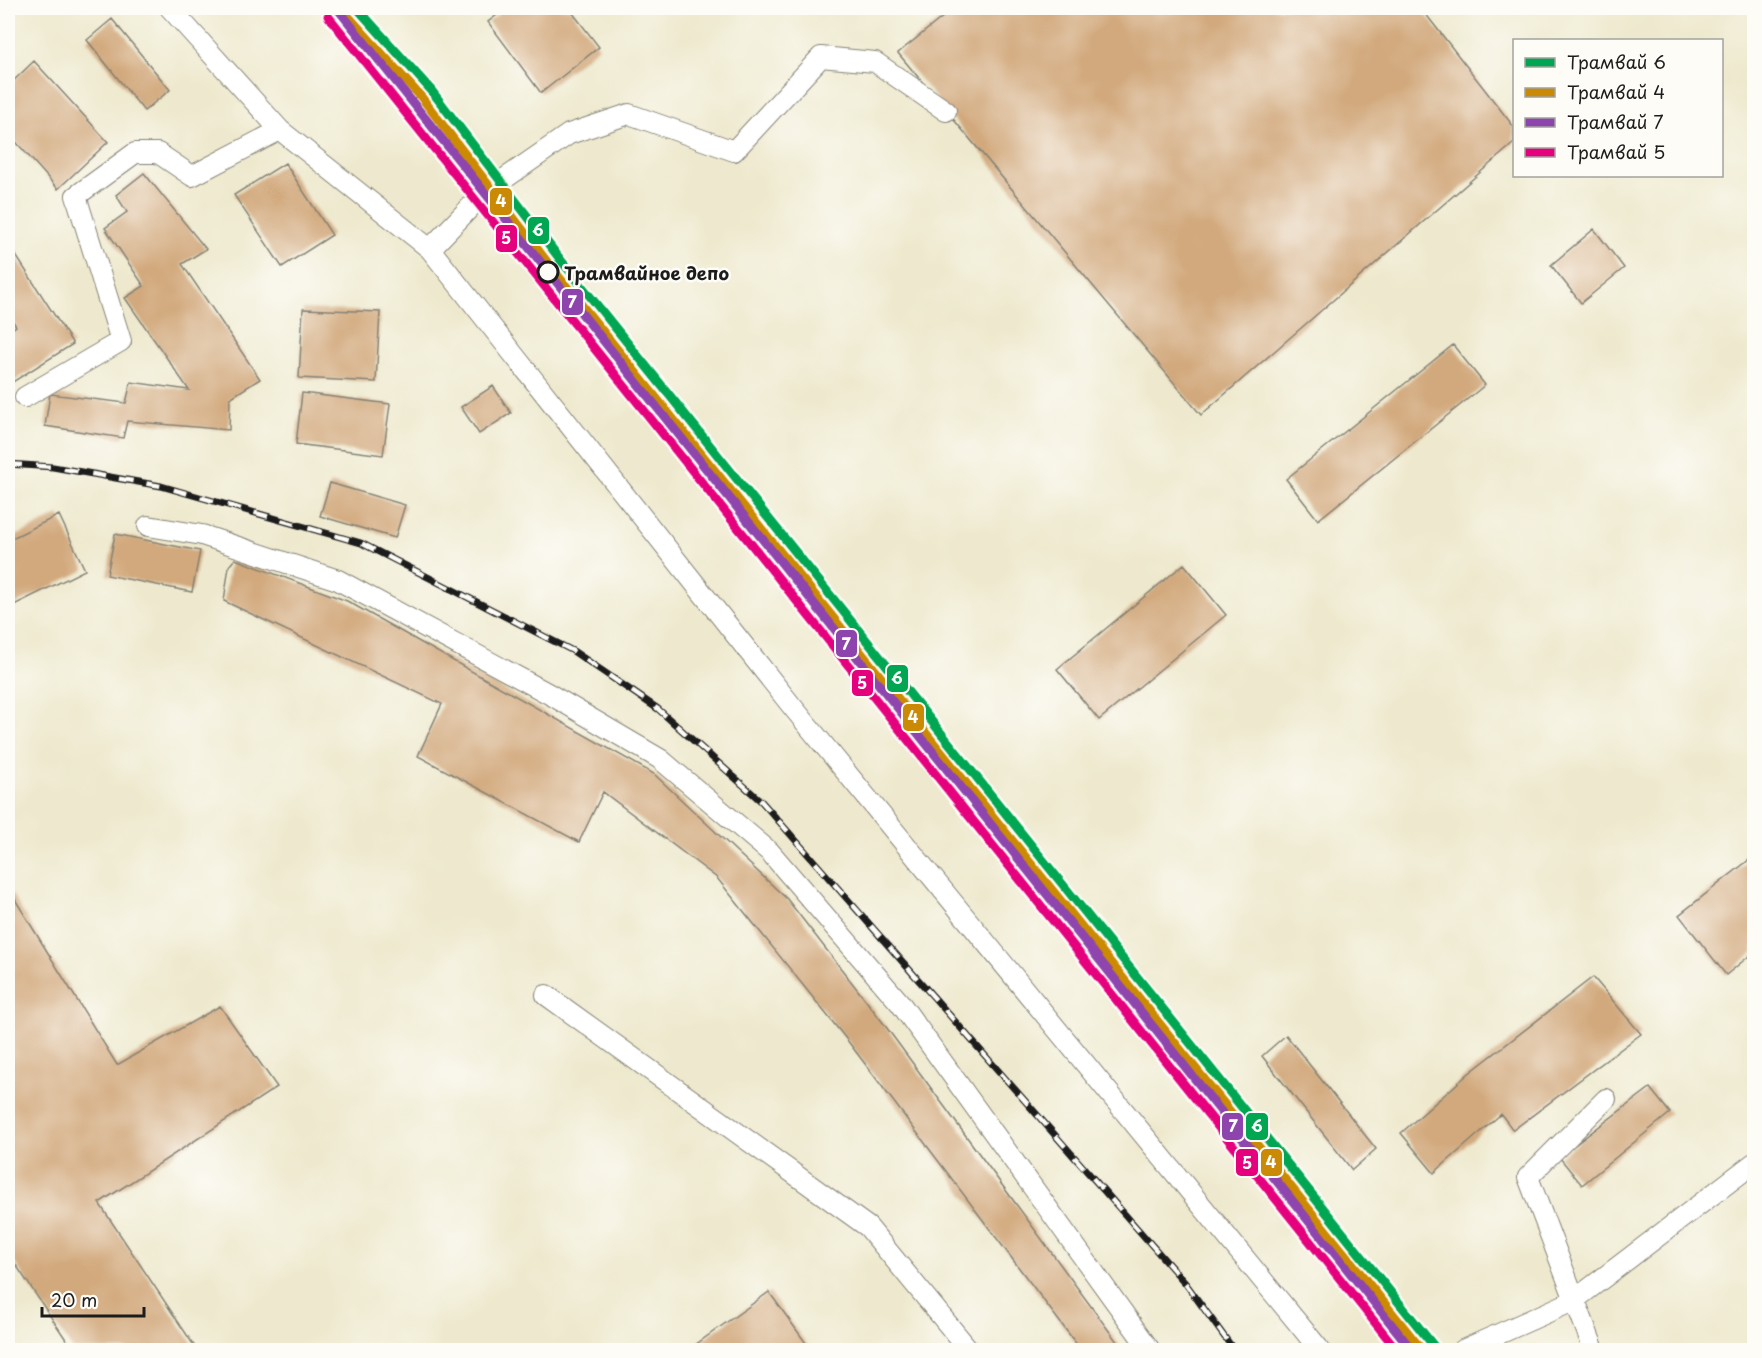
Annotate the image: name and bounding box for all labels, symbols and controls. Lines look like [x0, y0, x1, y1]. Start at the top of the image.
legend [1513, 39, 1723, 177]
text: Трамвай 6 [1567, 48, 1666, 75]
text: Трамвай 4 [1567, 78, 1665, 105]
text: Трамвай 7 [1567, 108, 1663, 135]
text: Трамвай 5 [1567, 138, 1665, 165]
line badge: 4 [489, 187, 513, 216]
text: 4 [496, 188, 507, 212]
line badge: 6 [527, 216, 550, 245]
text: 6 [532, 217, 544, 241]
line badge: 5 [495, 224, 518, 253]
text: 5 [501, 225, 511, 249]
place label: Трамвайное депо [564, 259, 730, 286]
marker: Трамвайное депо [537, 261, 559, 283]
line badge: 7 [561, 288, 584, 316]
text: 7 [567, 289, 577, 313]
line badge: 7 [835, 629, 858, 658]
text: 7 [841, 631, 851, 655]
line badge: 6 [886, 664, 909, 693]
text: 6 [891, 665, 903, 689]
line badge: 5 [851, 669, 874, 697]
text: 5 [857, 670, 867, 694]
line badge: 4 [902, 703, 925, 732]
text: 4 [908, 704, 919, 728]
line badge: 7 [1221, 1112, 1244, 1141]
line badge: 6 [1245, 1112, 1269, 1141]
text: 7 [1228, 1113, 1238, 1137]
text: 6 [1251, 1113, 1263, 1137]
line badge: 5 [1235, 1148, 1259, 1177]
line badge: 4 [1260, 1148, 1283, 1177]
text: 4 [1266, 1149, 1277, 1173]
text: 5 [1242, 1150, 1252, 1174]
scale bar [42, 1280, 144, 1318]
text: 20 m [51, 1286, 97, 1313]

